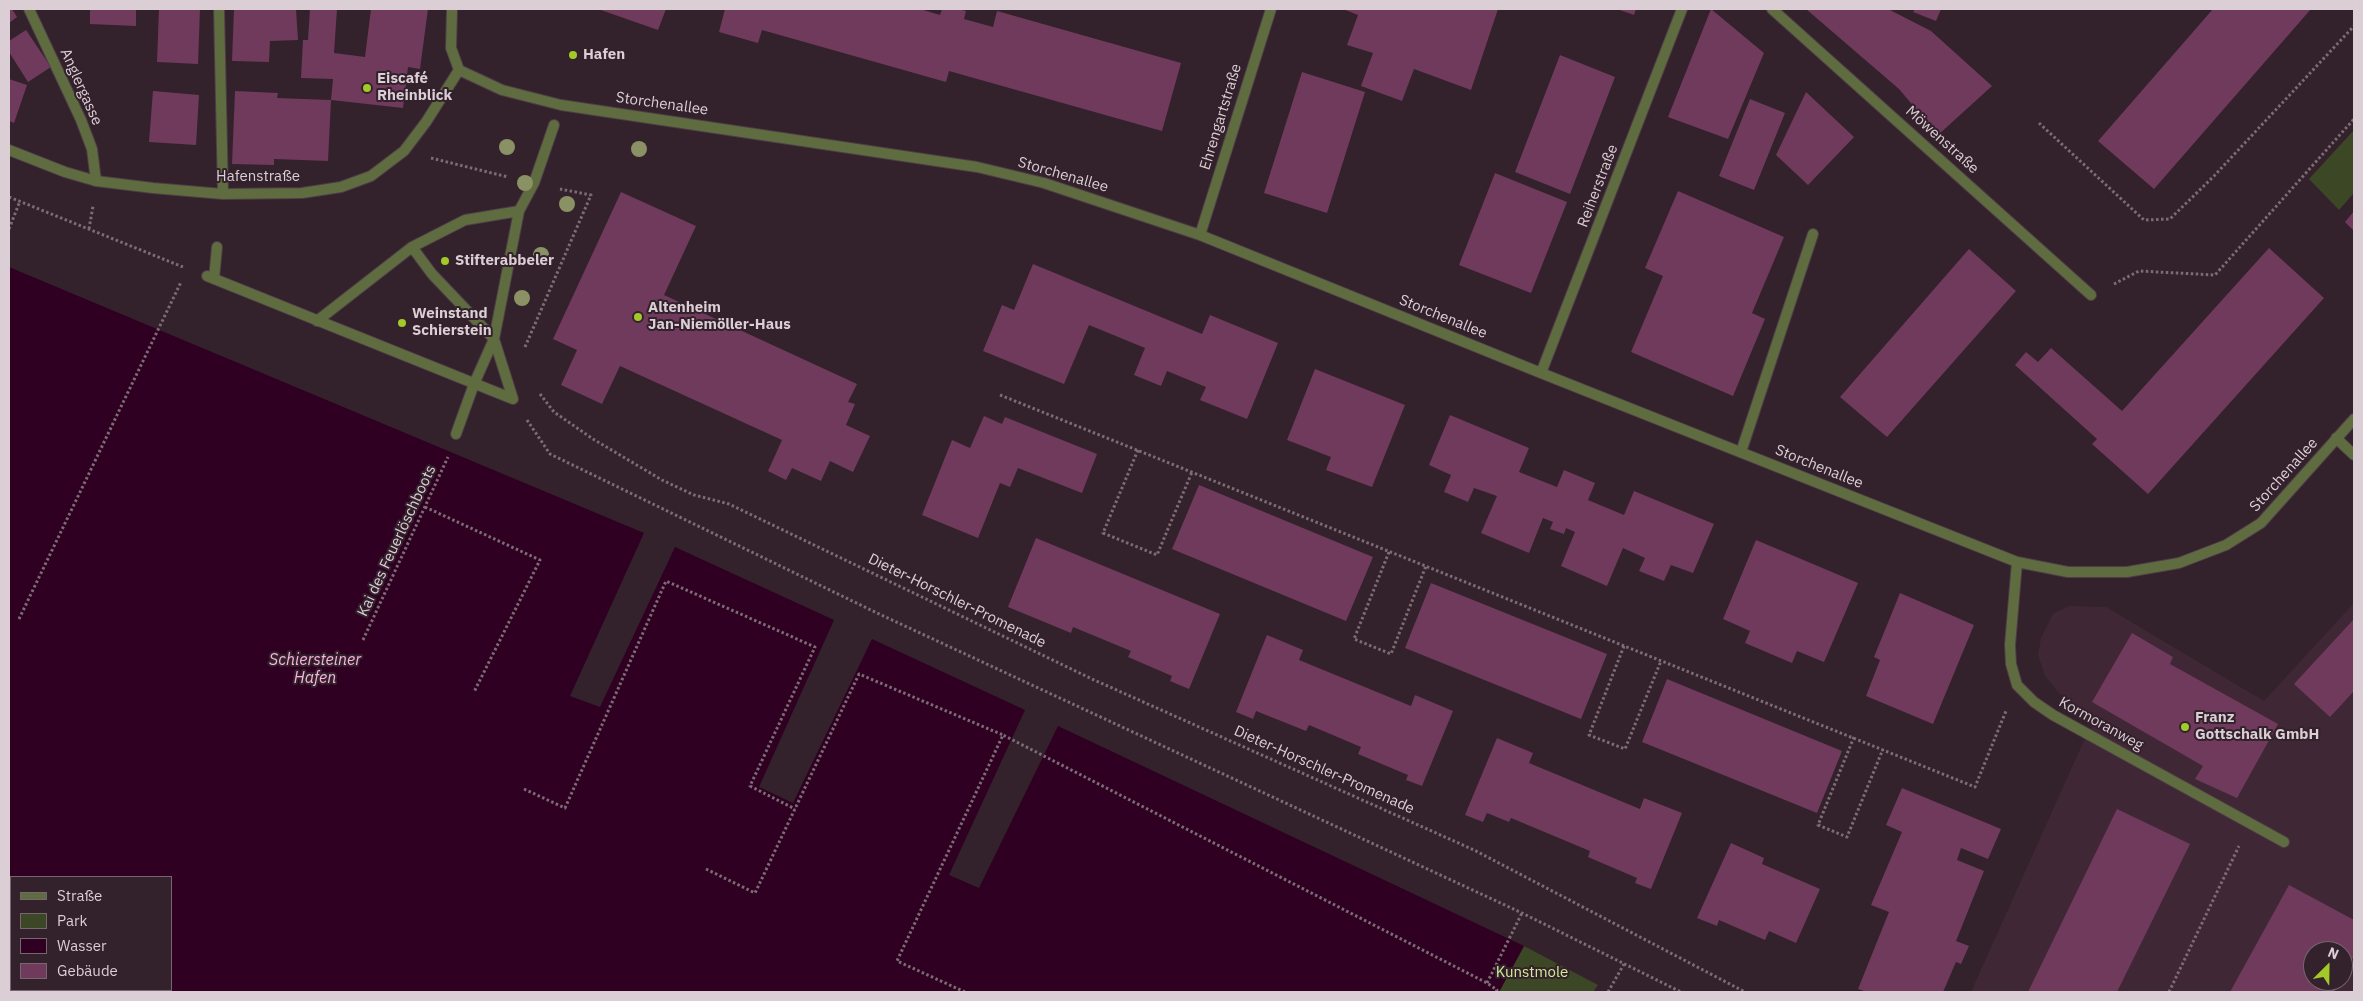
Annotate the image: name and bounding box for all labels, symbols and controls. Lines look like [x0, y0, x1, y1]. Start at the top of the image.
street label: Anglergasse [56, 46, 106, 128]
place label: Hafen [583, 46, 625, 64]
marker: Hafen [567, 49, 579, 61]
street label: Ehrengartstraße [1196, 62, 1246, 172]
place label: Eiscafé Rheinblick [377, 70, 452, 105]
marker: Eiscafé Rheinblick [361, 82, 373, 94]
street label: Storchenallee [615, 89, 709, 119]
street label: Möwenstraße [1902, 102, 1982, 178]
street label: Reiherstraße [1574, 142, 1622, 230]
street label: Storchenallee [1016, 154, 1110, 196]
street label: Hafenstraße [216, 168, 300, 186]
place label: Stifterabbeler [455, 252, 554, 270]
marker: Stifterabbeler [439, 255, 451, 267]
street label: Storchenallee [1396, 291, 1490, 343]
place label: Altenheim Jan-Niemöller-Haus [648, 299, 791, 334]
place label: Weinstand Schierstein [412, 305, 492, 340]
marker: Altenheim Jan-Niemöller-Haus [632, 311, 644, 323]
marker: Weinstand Schierstein [396, 317, 408, 329]
street label: Storchenallee [2246, 434, 2322, 516]
street label: Storchenallee [1772, 441, 1866, 493]
street label: Kai des Feuerlöschboots [354, 463, 440, 619]
street label: Dieter-Horschler-Promenade [865, 550, 1049, 652]
water label: Schiersteiner Hafen [269, 650, 361, 688]
street label: Kormoranweg [2056, 693, 2146, 755]
place label: Franz Gottschalk GmbH [2195, 709, 2319, 744]
marker: Franz Gottschalk GmbH [2179, 721, 2191, 733]
street label: Dieter-Horschler-Promenade [1231, 722, 1417, 818]
legend [10, 876, 172, 991]
text: Straße [57, 886, 102, 905]
text: Park [57, 911, 87, 930]
text: Wasser [57, 936, 107, 955]
north arrow [2303, 941, 2353, 991]
text: N [2325, 943, 2342, 963]
text: Gebäude [57, 961, 118, 980]
park label: Kunstmole [1496, 964, 1568, 982]

